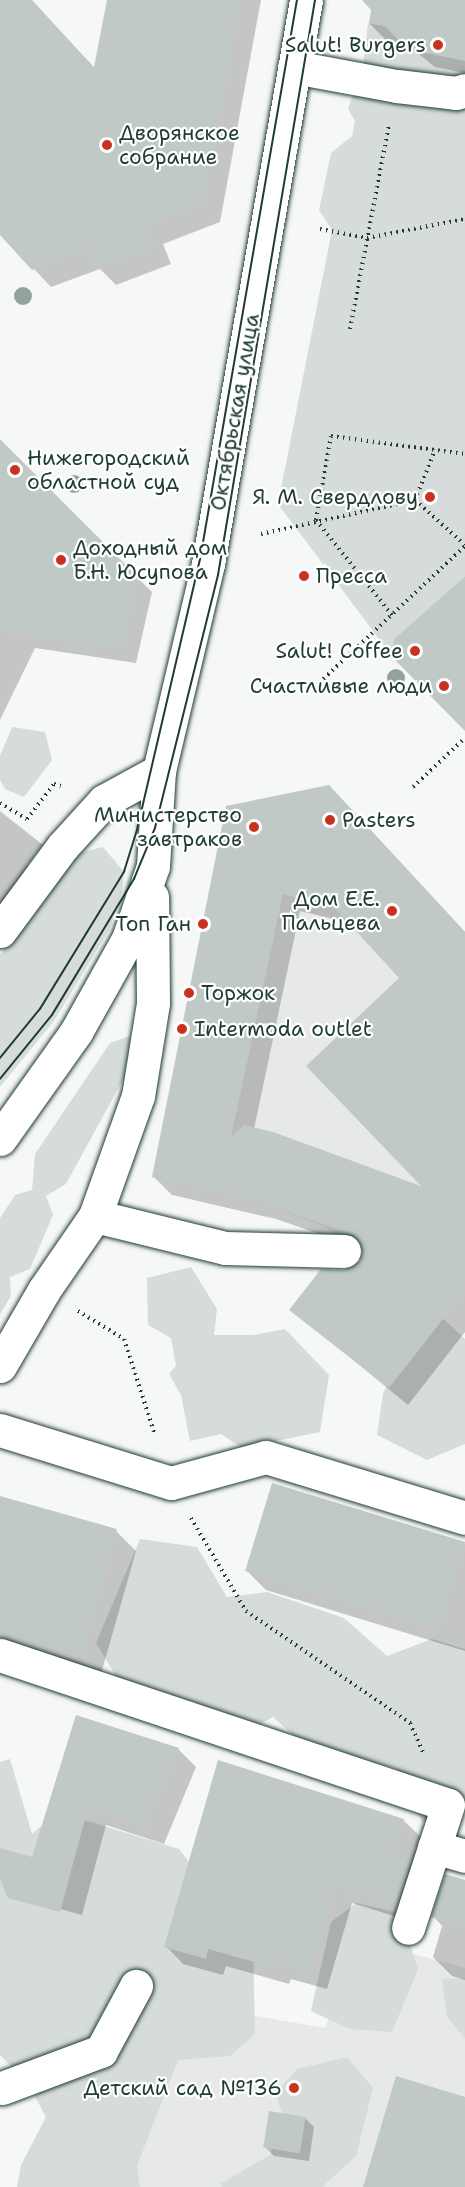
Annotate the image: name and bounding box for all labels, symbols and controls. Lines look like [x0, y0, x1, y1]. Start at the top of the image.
place label: Salut! Burgers [285, 32, 426, 58]
marker: Salut! Burgers [431, 38, 445, 52]
place label: Дворянское собрание [119, 120, 240, 170]
marker: Дворянское собрание [100, 138, 114, 152]
street label: Октябрьская улица [205, 311, 265, 513]
place label: Нижегородский областной суд [27, 445, 190, 495]
marker: Нижегородский областной суд [8, 463, 22, 477]
place label: Я. М. Свердлову [252, 484, 418, 510]
marker: Я. М. Свердлову [423, 490, 437, 504]
place label: Доходный дом Б.Н. Юсупова [73, 535, 227, 585]
marker: Доходный дом Б.Н. Юсупова [54, 553, 68, 567]
place label: Пресса [316, 563, 387, 589]
marker: Пресса [297, 569, 311, 583]
place label: Salut! Coffee [275, 638, 403, 664]
marker: Salut! Coffee [408, 644, 422, 658]
place label: Счастливые люди [250, 673, 432, 699]
marker: Счастливые люди [437, 679, 451, 693]
place label: Министерство завтраков [94, 802, 242, 852]
place label: Pasters [342, 807, 416, 833]
marker: Pasters [323, 813, 337, 827]
marker: Министерство завтраков [247, 820, 261, 834]
place label: Дом Е.Е. Пальцева [282, 886, 380, 936]
marker: Дом Е.Е. Пальцева [385, 904, 399, 918]
place label: Топ Ган [115, 911, 191, 937]
marker: Топ Ган [196, 917, 210, 931]
place label: Торжок [201, 980, 275, 1006]
marker: Торжок [182, 986, 196, 1000]
place label: Intermoda outlet [194, 1016, 372, 1042]
marker: Intermoda outlet [175, 1022, 189, 1036]
place label: Детский сад №136 [83, 2075, 282, 2101]
marker: Детский сад №136 [287, 2081, 301, 2095]

